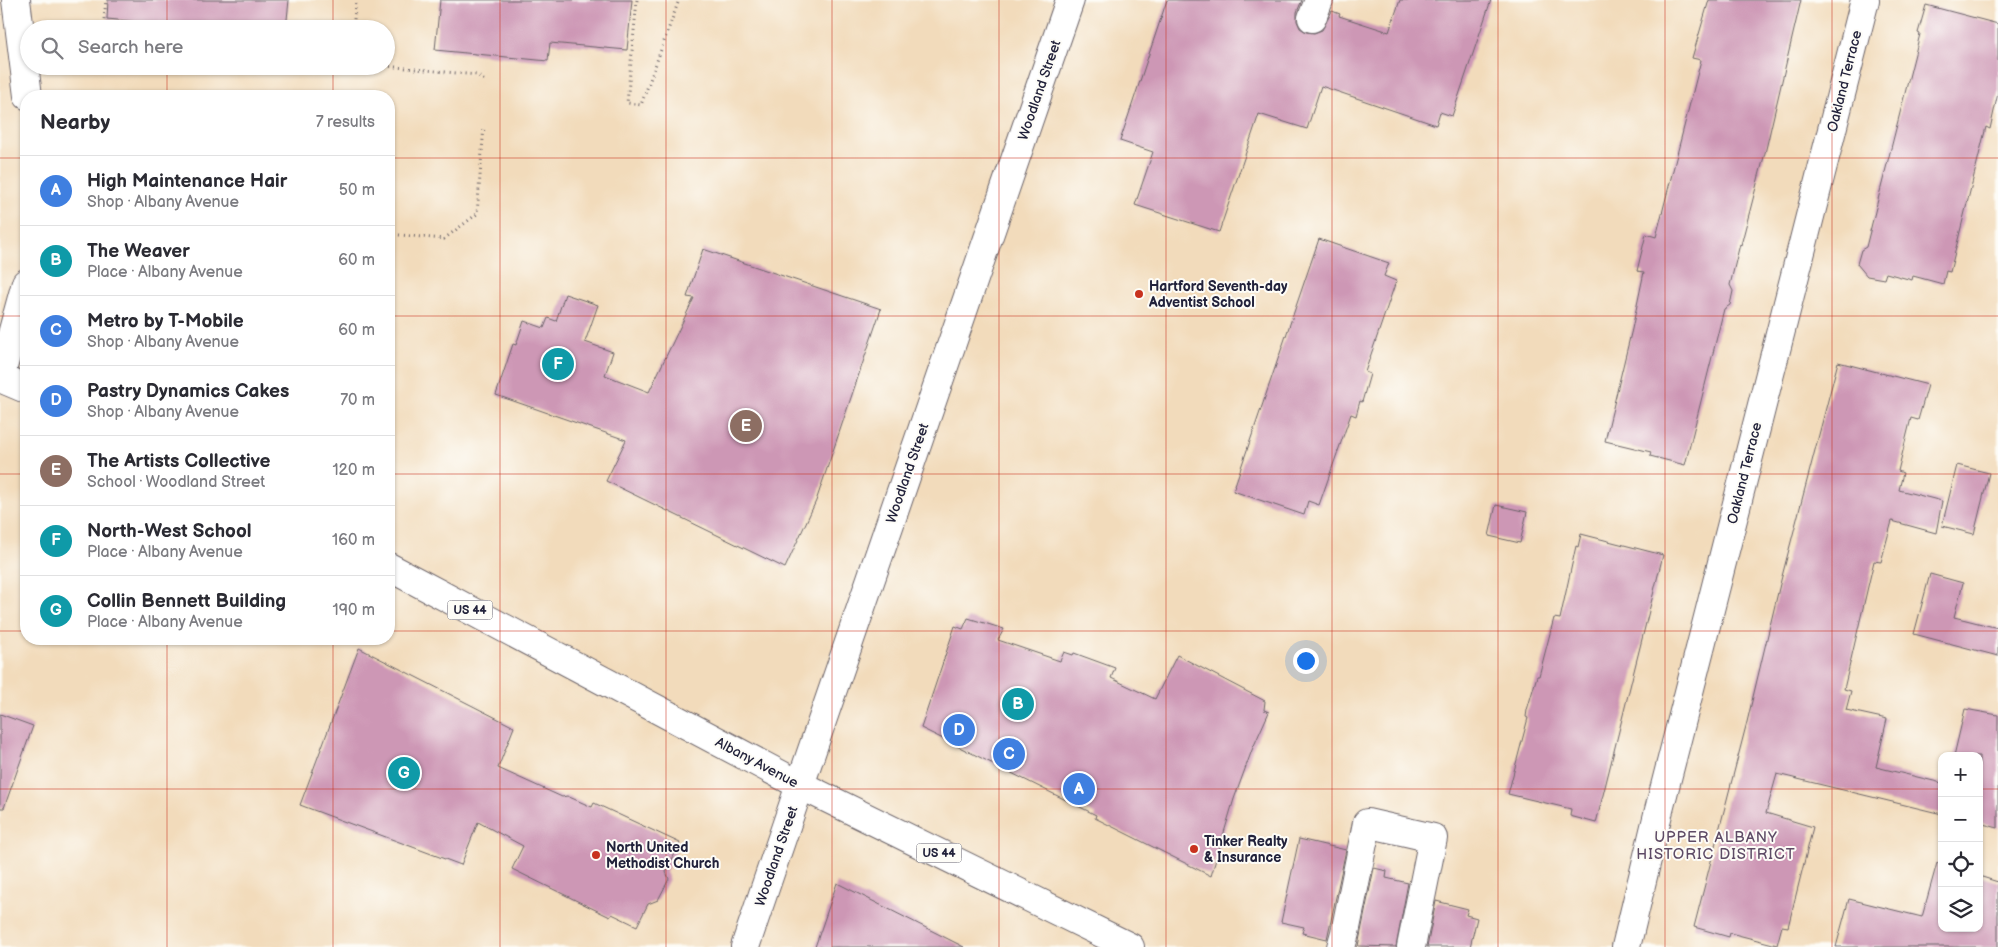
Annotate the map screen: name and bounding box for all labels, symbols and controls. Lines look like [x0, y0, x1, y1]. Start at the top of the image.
search box [20, 20, 395, 75]
street label: Oakland Terrace [1824, 28, 1865, 134]
icon: search [38, 34, 66, 62]
text: Search here [78, 36, 183, 59]
street label: Woodland Street [1014, 37, 1065, 142]
text: Nearby [40, 110, 110, 135]
text: 7 results [316, 113, 375, 132]
text: High Maintenance Hair [87, 170, 287, 193]
text: A [51, 181, 61, 200]
text: 50 m [339, 181, 375, 200]
text: Shop · Albany Avenue [87, 193, 239, 212]
text: The Weaver [87, 240, 190, 263]
text: B [50, 251, 62, 270]
text: 60 m [338, 251, 375, 270]
text: Place · Albany Avenue [87, 263, 243, 282]
place label: Hartford Seventh-day Adventist School [1148, 278, 1288, 311]
marker: Hartford Seventh-day Adventist School [1133, 288, 1145, 300]
text: Metro by T-Mobile [87, 310, 244, 333]
text: C [50, 321, 62, 340]
text: 60 m [338, 321, 375, 340]
text: Shop · Albany Avenue [87, 333, 239, 352]
pin: F [542, 345, 574, 383]
text: Pastry Dynamics Cakes [87, 380, 289, 403]
text: D [50, 391, 62, 410]
text: 70 m [340, 391, 375, 410]
text: Shop · Albany Avenue [87, 403, 239, 422]
pin: E [730, 407, 762, 445]
street label: Woodland Street [882, 420, 933, 525]
street label: Oakland Terrace [1724, 420, 1765, 526]
text: The Artists Collective [87, 450, 270, 473]
text: E [51, 461, 61, 480]
text: 120 m [332, 461, 375, 480]
text: School · Woodland Street [87, 473, 265, 492]
text: North-West School [87, 520, 252, 543]
text: F [51, 531, 61, 550]
text: 160 m [332, 531, 375, 550]
text: Place · Albany Avenue [87, 543, 243, 562]
text: Collin Bennett Building [87, 590, 286, 613]
road number: US 44 [448, 600, 492, 620]
text: G [50, 601, 62, 620]
text: 190 m [333, 601, 375, 620]
text: Place · Albany Avenue [87, 613, 243, 632]
your location [1293, 648, 1319, 674]
pin: B [1002, 685, 1034, 723]
pin: D [943, 711, 975, 749]
street label: Albany Avenue [712, 733, 801, 791]
pin: C [993, 735, 1025, 773]
map controls [1938, 752, 1983, 932]
button: + [1938, 752, 1983, 797]
pin: G [388, 754, 420, 792]
pin: A [1063, 770, 1095, 808]
button: − [1938, 797, 1983, 842]
street label: Woodland Street [751, 803, 802, 908]
district label: UPPER ALBANY HISTORIC DISTRICT [1636, 828, 1796, 864]
place label: Tinker Realty & Insurance [1204, 833, 1288, 866]
place label: North United Methodist Church [606, 839, 719, 872]
button: locate [1938, 842, 1983, 887]
marker: Tinker Realty & Insurance [1188, 843, 1200, 855]
road number: US 44 [916, 844, 962, 862]
marker: North United Methodist Church [590, 849, 602, 861]
button: layers [1938, 887, 1983, 932]

